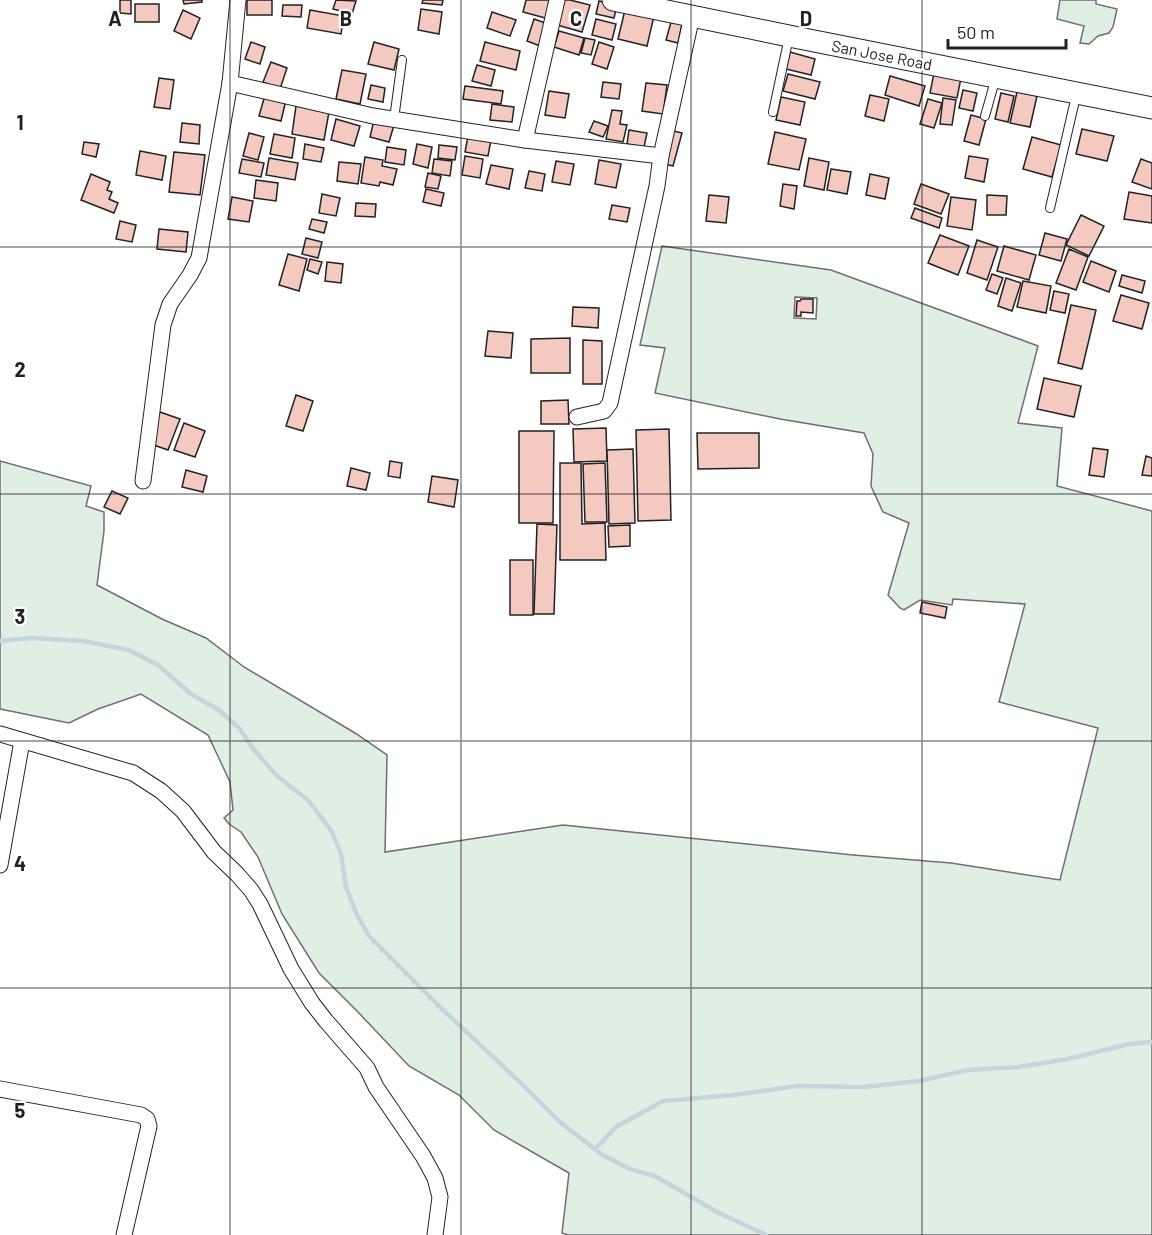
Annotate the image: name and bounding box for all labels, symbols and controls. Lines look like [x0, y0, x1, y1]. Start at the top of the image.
text: A [108, 6, 122, 30]
text: B [340, 6, 352, 30]
text: C [570, 6, 582, 30]
text: D [800, 6, 812, 30]
scale bar [948, 12, 1066, 50]
text: 50 m [957, 21, 995, 43]
street label: San Jose Road [830, 35, 934, 74]
text: 1 [16, 110, 24, 134]
text: 2 [14, 357, 26, 381]
text: 3 [15, 604, 25, 628]
text: 4 [14, 851, 26, 875]
text: 5 [15, 1098, 26, 1122]

